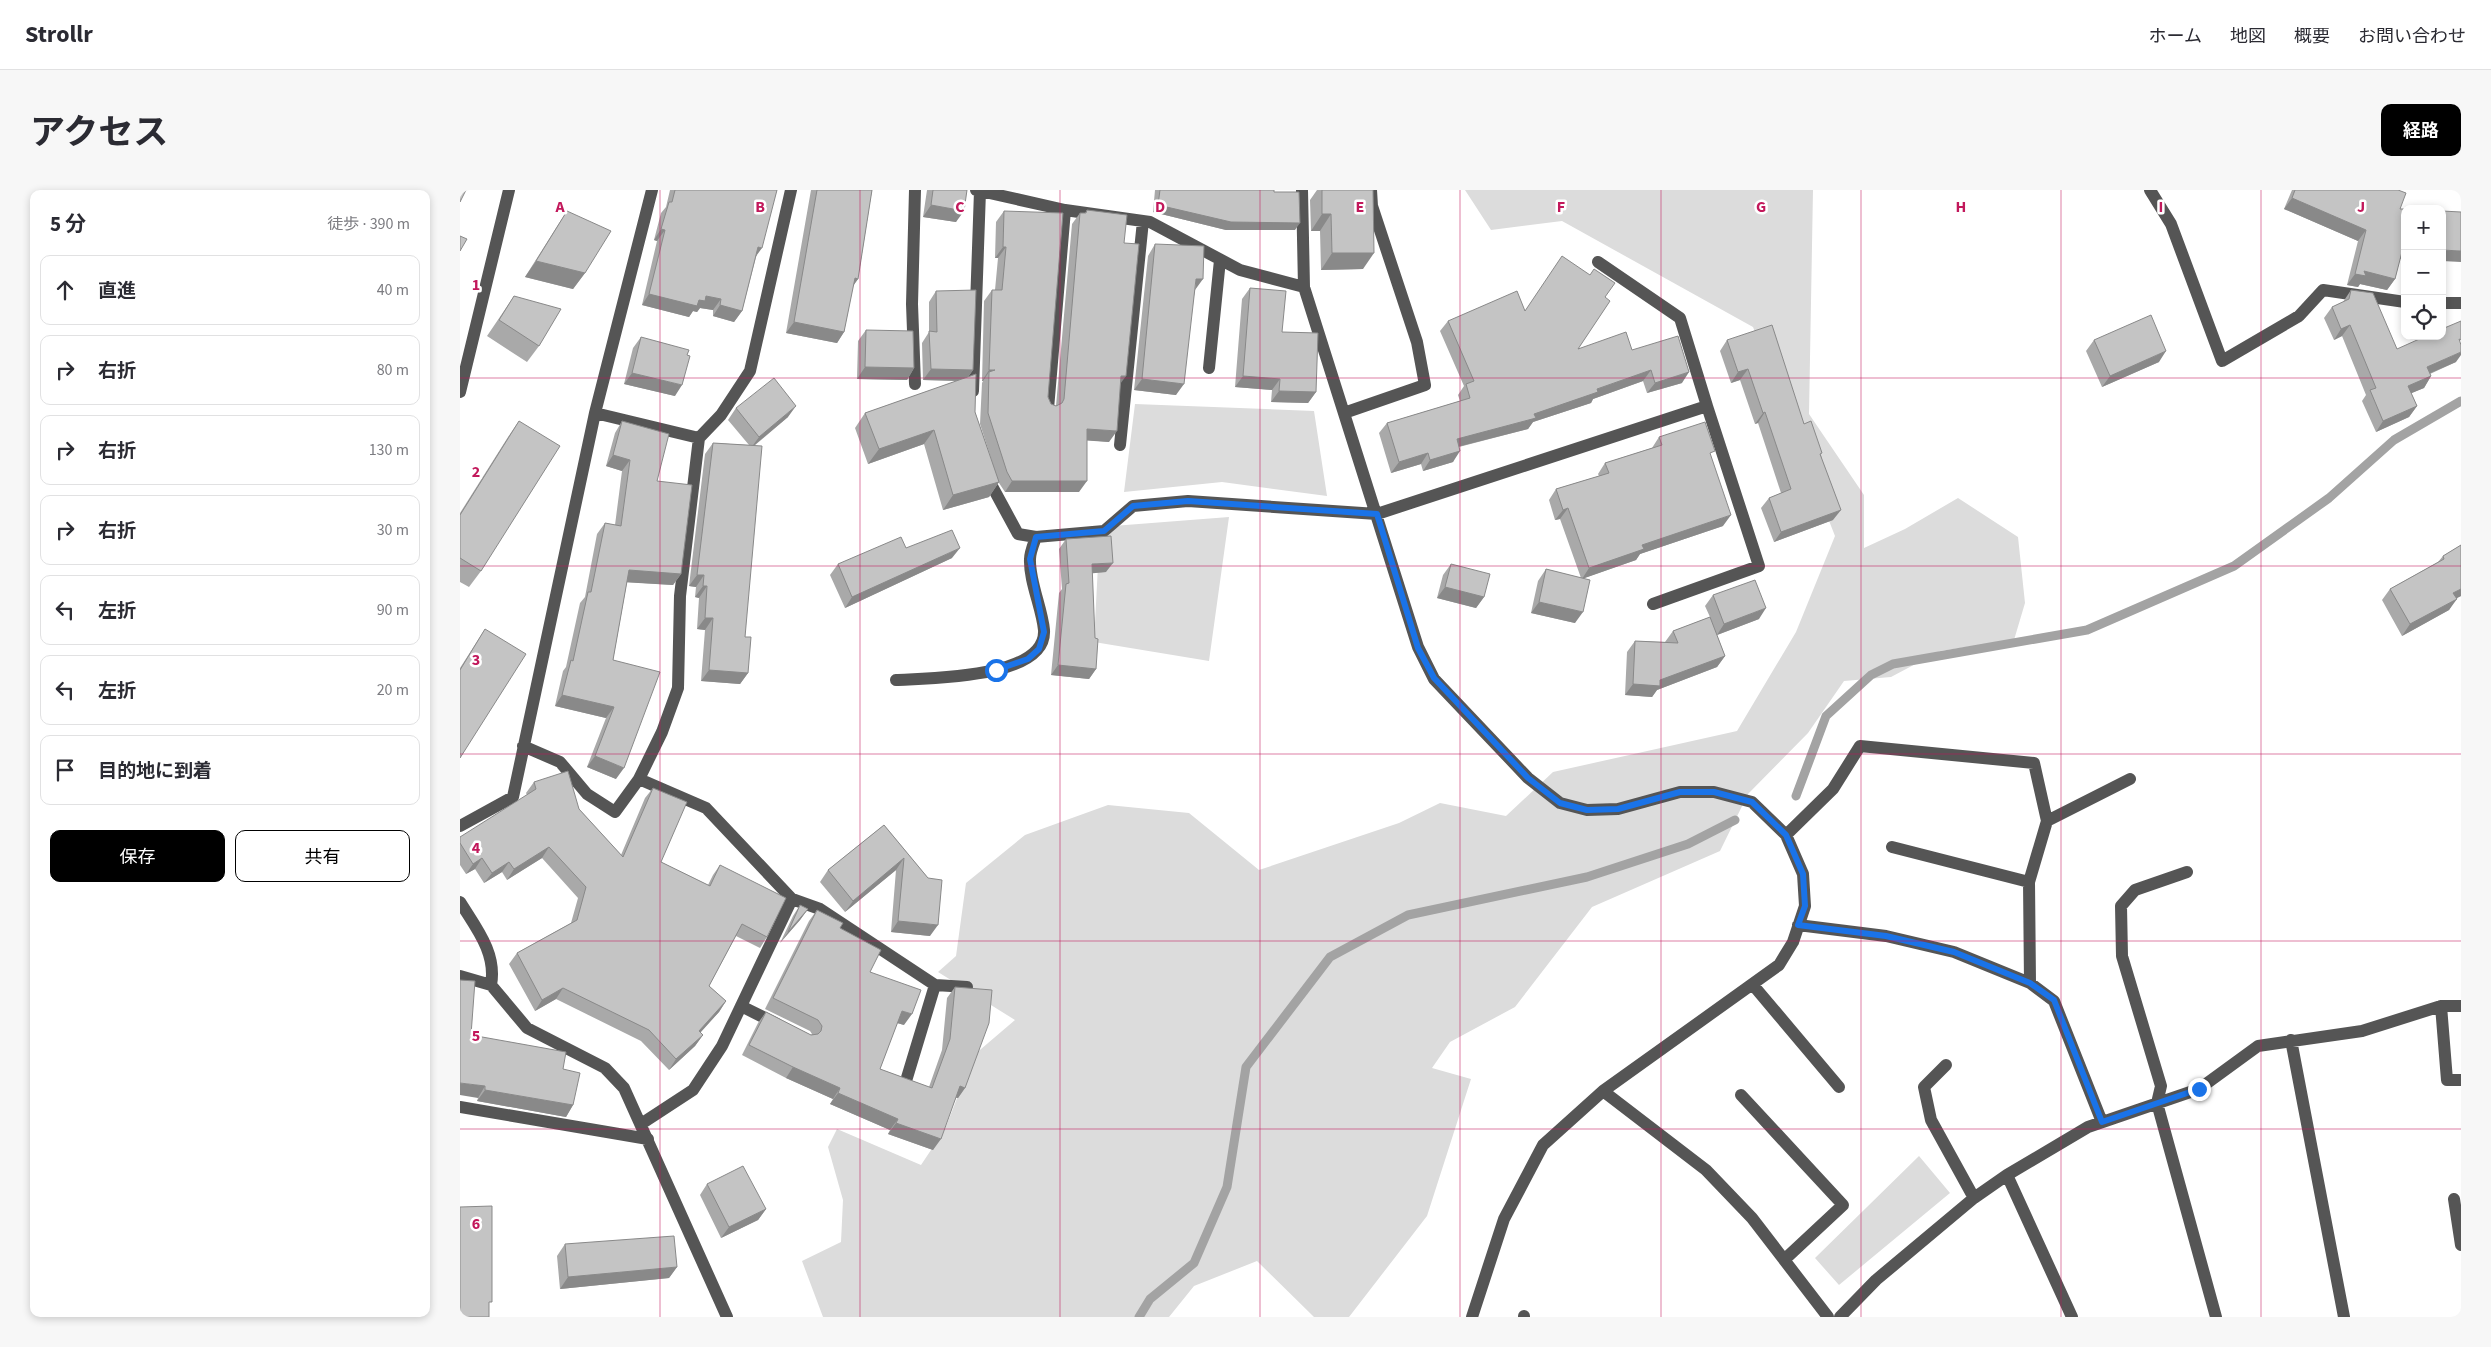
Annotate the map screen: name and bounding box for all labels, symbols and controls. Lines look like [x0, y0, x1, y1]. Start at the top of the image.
text: Strollr [25, 17, 93, 52]
text: ホーム [2149, 24, 2202, 49]
text: 地図 [2230, 24, 2266, 49]
text: 概要 [2294, 24, 2330, 49]
text: お問い合わせ [2358, 24, 2466, 49]
button: 経路 [2381, 104, 2461, 156]
text: アクセス [30, 108, 168, 158]
text: A [554, 196, 565, 218]
text: B [755, 196, 765, 218]
text: C [955, 196, 965, 218]
text: D [1155, 196, 1165, 218]
text: E [1356, 196, 1364, 218]
text: F [1557, 196, 1565, 218]
text: G [1756, 196, 1766, 218]
text: H [1956, 196, 1966, 218]
text: I [2159, 196, 2163, 218]
text: J [2357, 196, 2365, 218]
map controls [2401, 205, 2446, 340]
button: + [2401, 205, 2446, 250]
text: 5 分 [50, 209, 86, 239]
text: 徒歩 · 390 m [327, 213, 410, 235]
button: − [2401, 250, 2446, 295]
text: 1 [472, 274, 480, 296]
icon: ahead [51, 276, 79, 304]
text: 直進 [98, 278, 136, 305]
text: 40 m [377, 279, 409, 301]
button: locate [2401, 295, 2446, 340]
icon: right [51, 356, 79, 384]
text: 右折 [98, 358, 136, 385]
text: 80 m [377, 359, 409, 381]
icon: right [51, 436, 79, 464]
text: 右折 [98, 438, 136, 465]
text: 130 m [369, 439, 409, 461]
text: 2 [472, 461, 480, 483]
icon: right [51, 516, 79, 544]
text: 右折 [98, 518, 136, 545]
text: 30 m [377, 519, 409, 541]
icon: left [51, 596, 79, 624]
text: 左折 [98, 598, 136, 625]
text: 90 m [377, 599, 409, 621]
text: 3 [472, 649, 480, 671]
route start [985, 659, 1008, 682]
icon: left [51, 676, 79, 704]
text: 左折 [98, 678, 136, 705]
text: 20 m [377, 679, 409, 701]
icon: arrive [51, 756, 79, 784]
text: 目的地に到着 [98, 758, 212, 785]
button: 保存 [50, 830, 225, 882]
button: 共有 [235, 830, 410, 882]
text: 4 [472, 837, 481, 859]
text: 5 [472, 1025, 480, 1047]
route end [2188, 1078, 2211, 1101]
text: 6 [472, 1213, 480, 1235]

